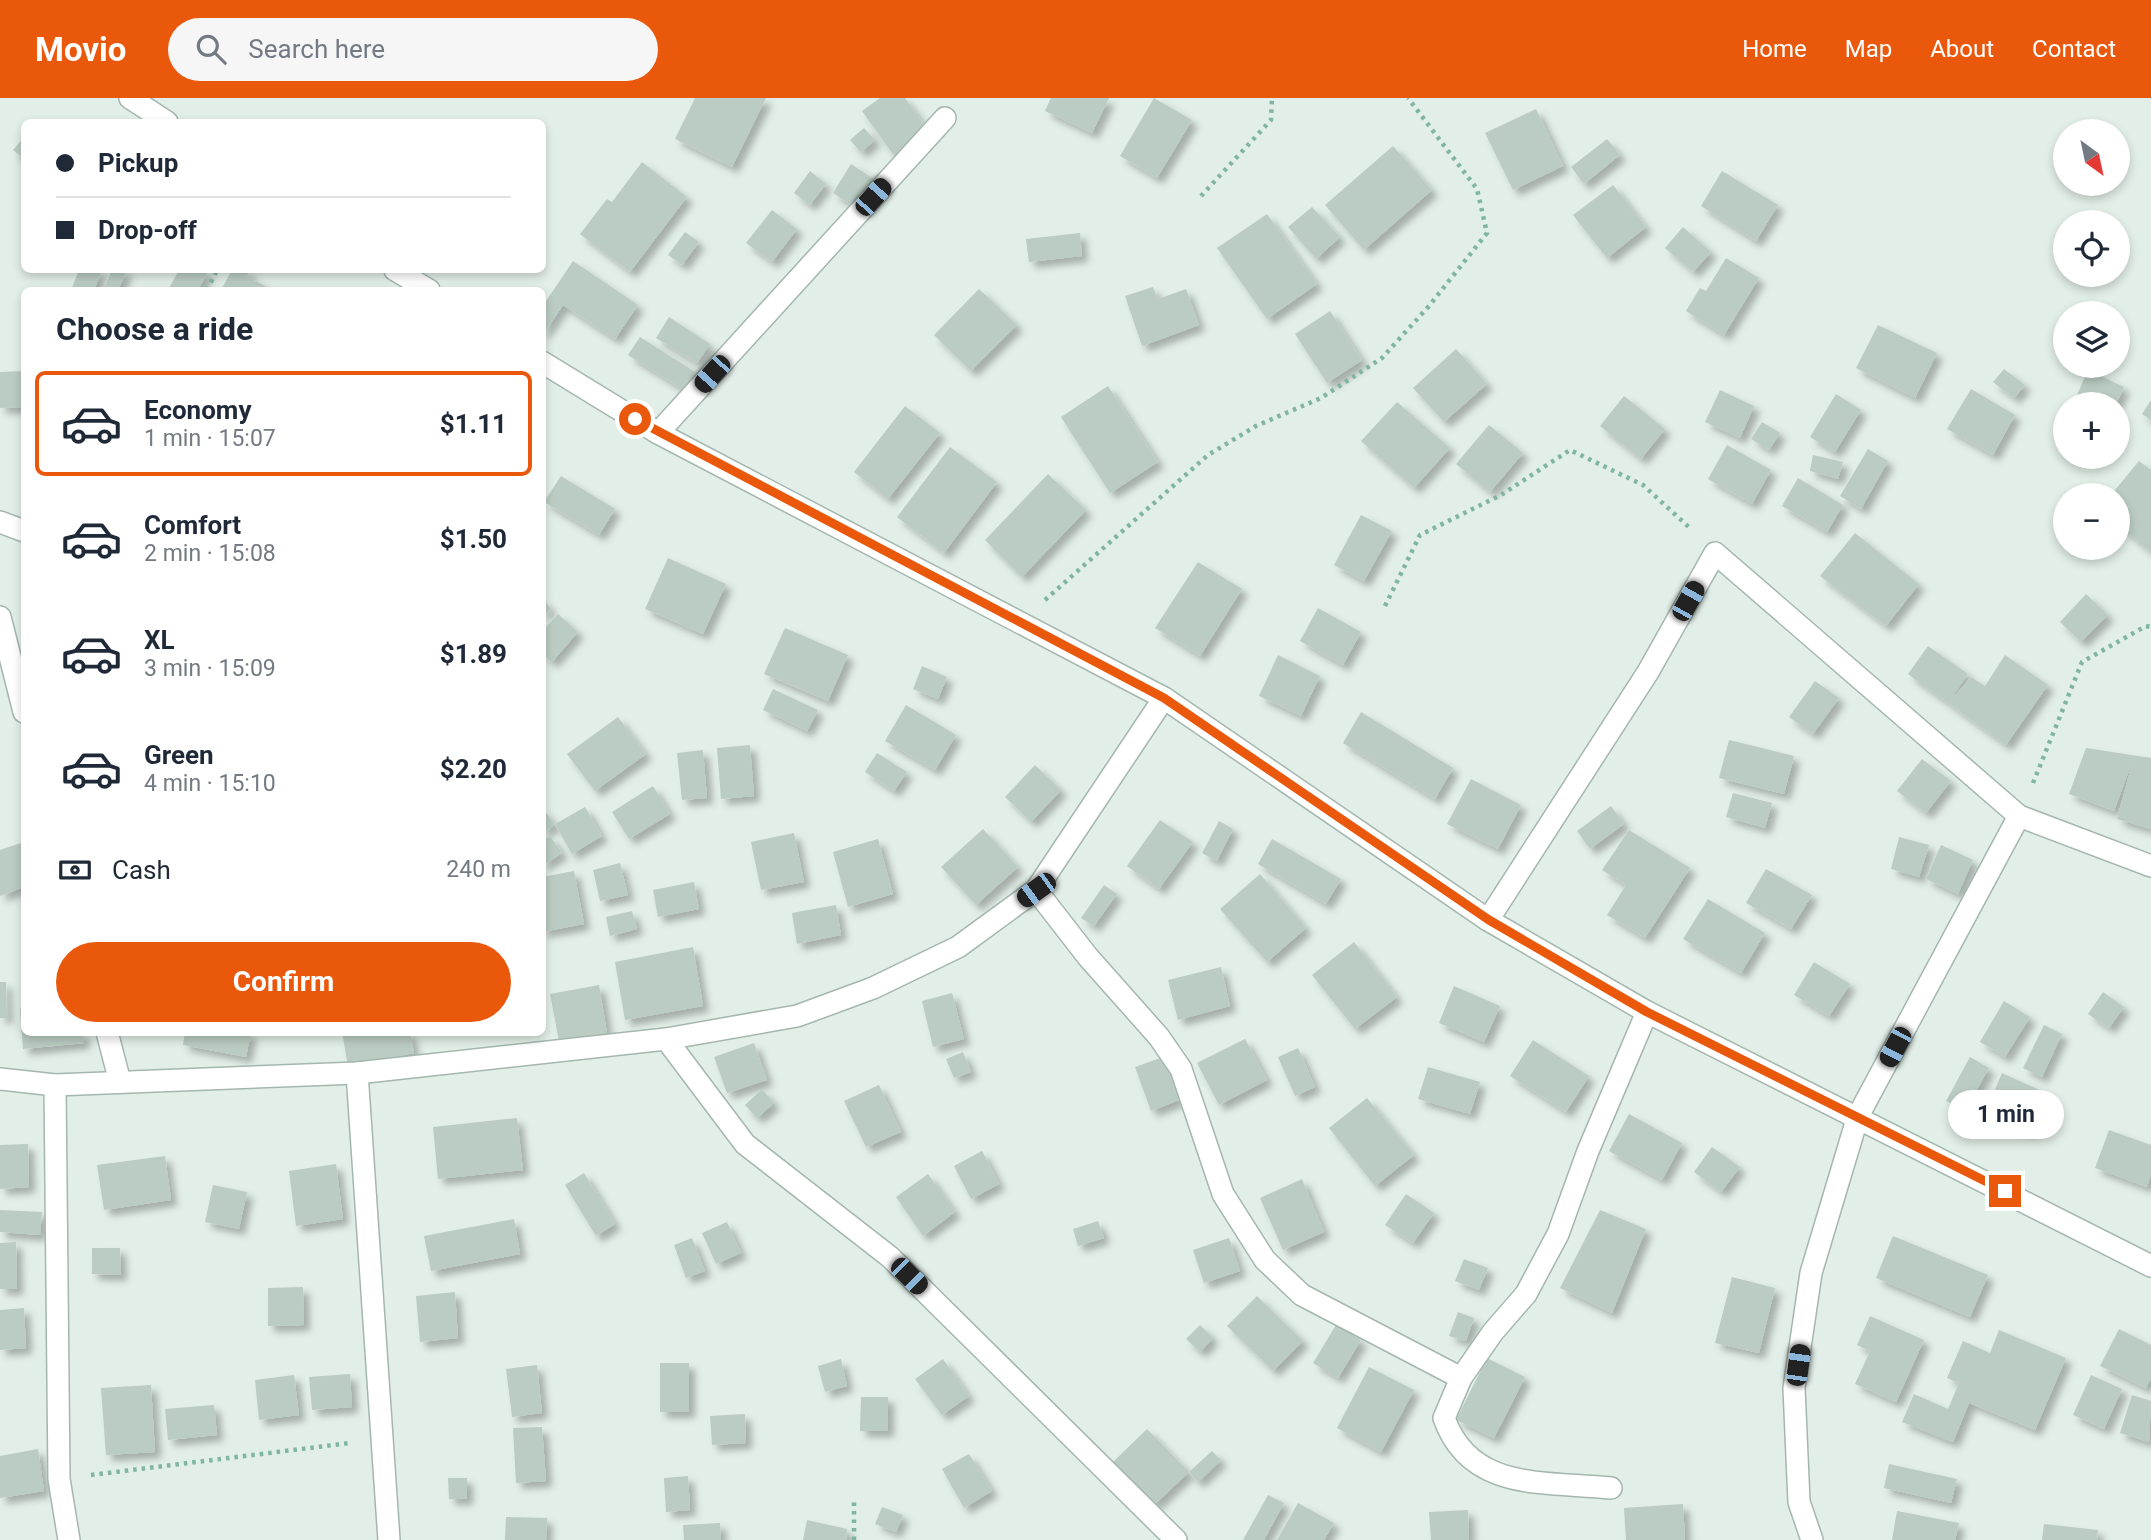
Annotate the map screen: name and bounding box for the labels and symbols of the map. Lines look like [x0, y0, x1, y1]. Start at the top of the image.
north arrow [2053, 119, 2130, 196]
car [852, 174, 895, 220]
car [691, 351, 734, 397]
route start [619, 403, 651, 435]
car [1669, 578, 1708, 624]
car [1013, 869, 1060, 911]
car [1876, 1024, 1915, 1070]
callout: 1 min [1947, 1090, 2063, 1138]
route end [1989, 1175, 2021, 1207]
car [887, 1254, 932, 1298]
car [1785, 1343, 1812, 1387]

